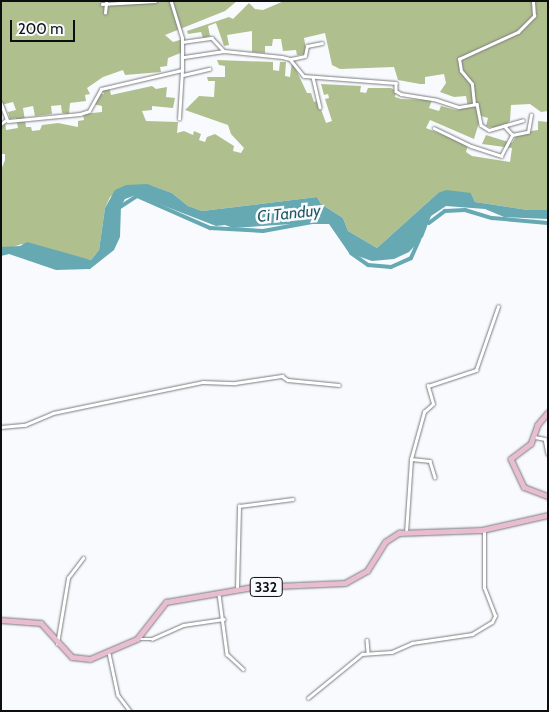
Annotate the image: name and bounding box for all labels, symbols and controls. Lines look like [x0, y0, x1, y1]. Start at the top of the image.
scale bar [12, 10, 78, 42]
text: 200 m [18, 20, 63, 38]
water label: Ci Tanduy [256, 201, 322, 227]
road number: 332 [250, 576, 282, 598]

